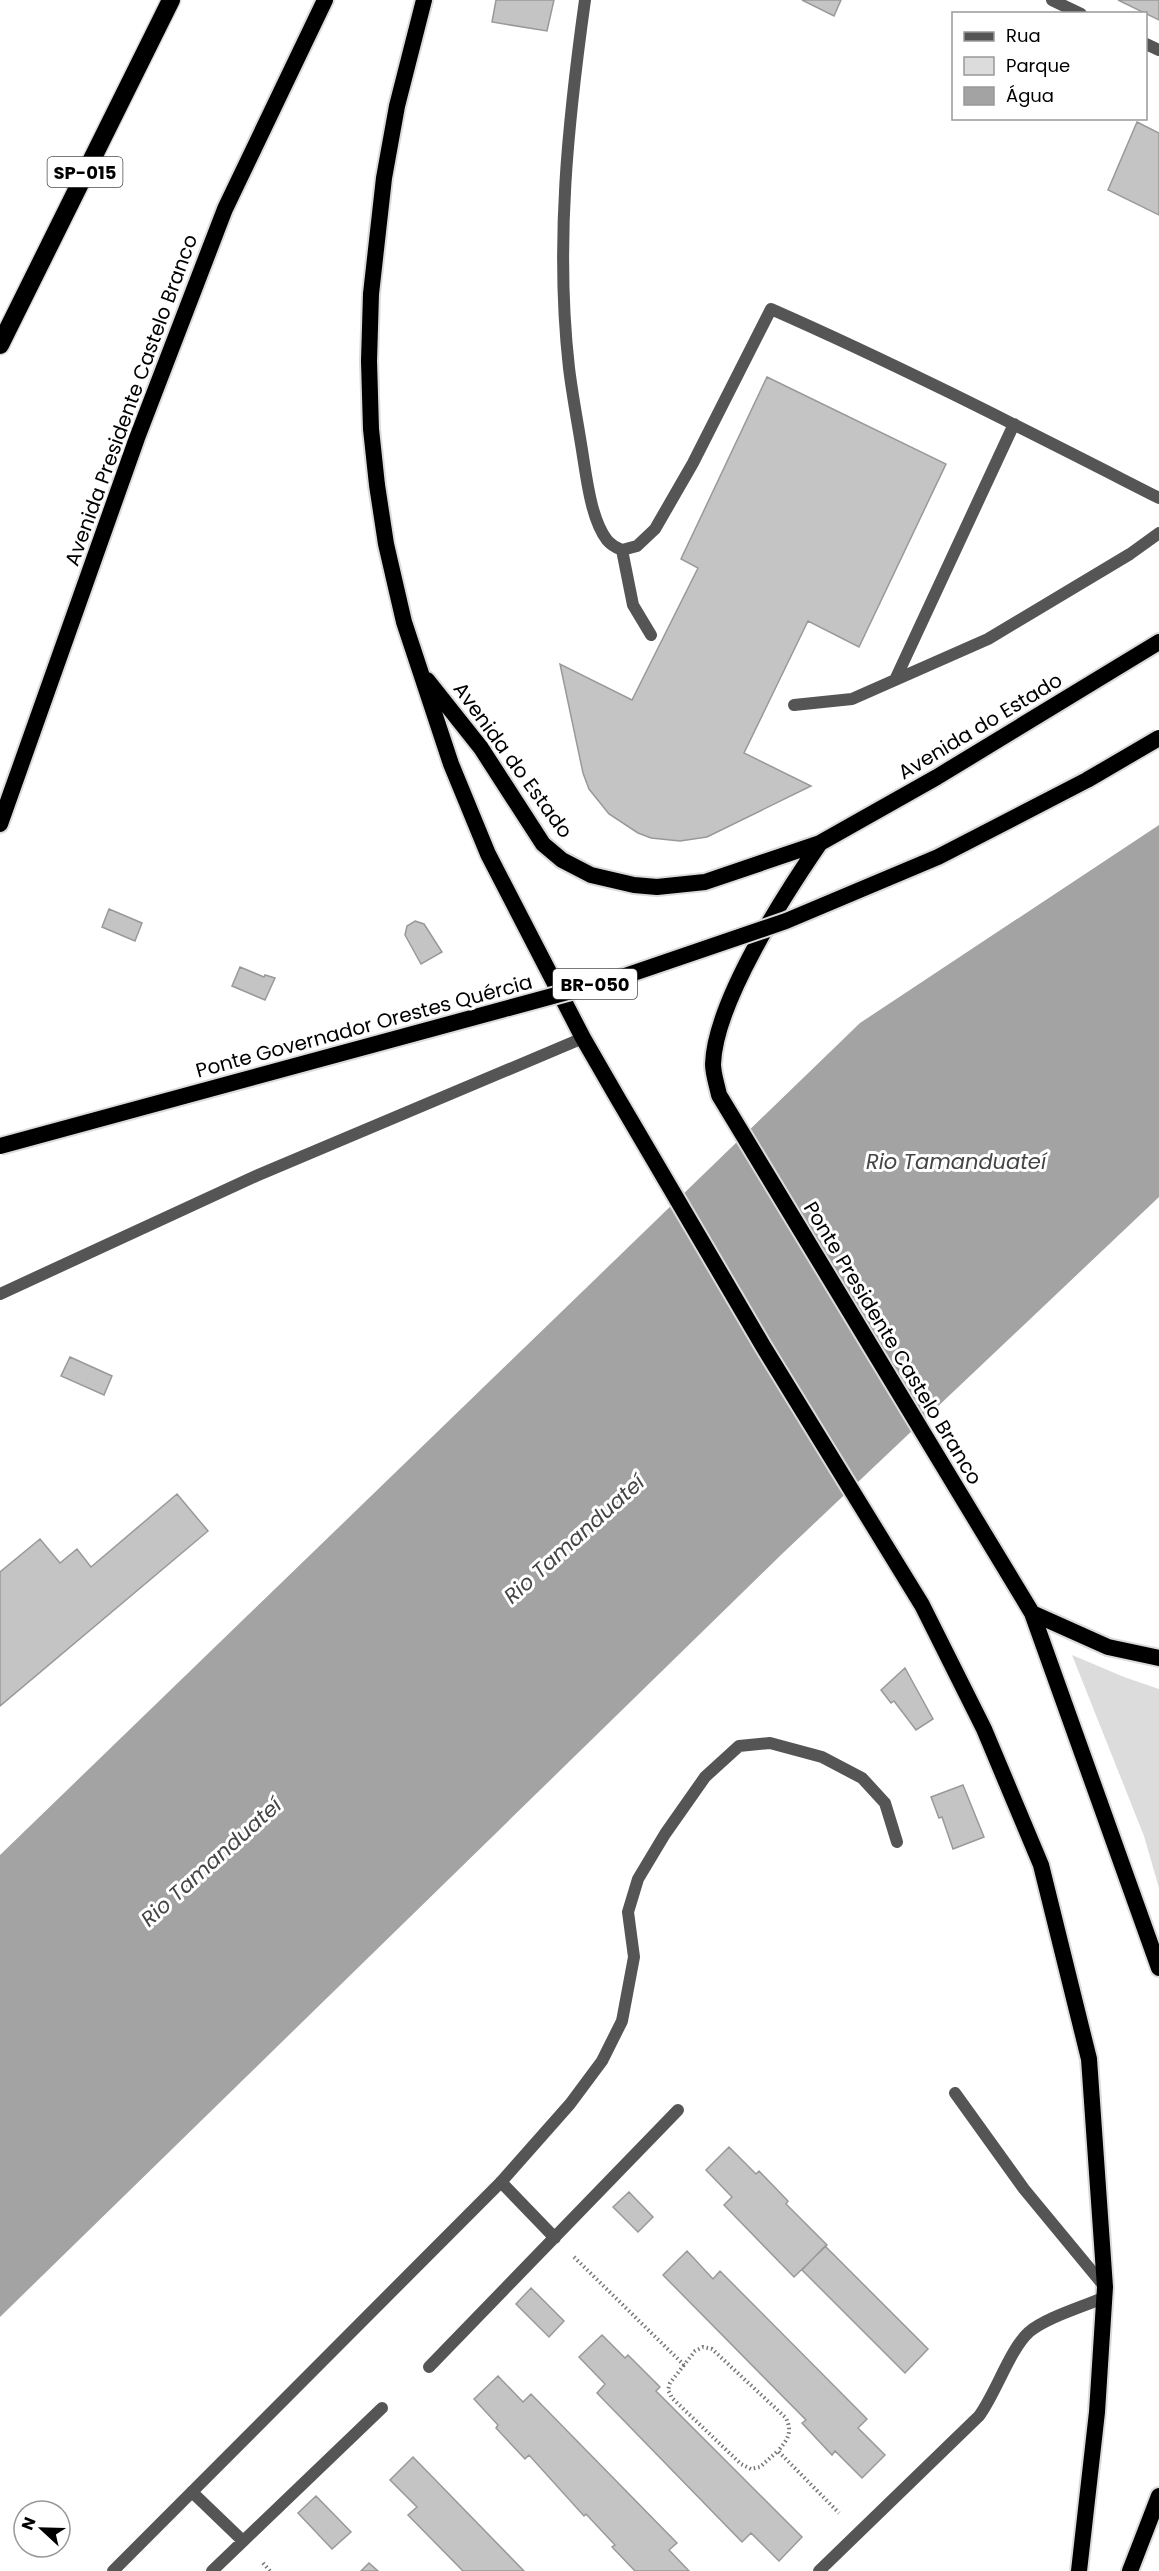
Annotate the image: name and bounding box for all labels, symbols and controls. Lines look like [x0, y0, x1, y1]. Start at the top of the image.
legend [952, 12, 1147, 120]
text: Rua [1006, 23, 1041, 48]
text: Parque [1006, 53, 1070, 78]
text: Água [1006, 83, 1054, 108]
road number: SP-015 [48, 157, 122, 187]
street label: Avenida Presidente Castelo Branco [58, 230, 204, 570]
street label: Avenida do Estado [893, 666, 1067, 786]
street label: Avenida do Estado [447, 676, 579, 844]
street label: Ponte Governador Orestes Quércia [193, 967, 535, 1085]
road number: BR-050 [553, 969, 637, 999]
water label: Rio Tamanduateí [866, 1147, 1048, 1176]
street label: Ponte Presidente Castelo Branco [797, 1196, 989, 1490]
water label: Rio Tamanduateí [497, 1467, 652, 1610]
water label: Rio Tamanduateí [134, 1790, 289, 1933]
north arrow [12, 2499, 72, 2559]
text: N [16, 2514, 41, 2533]

